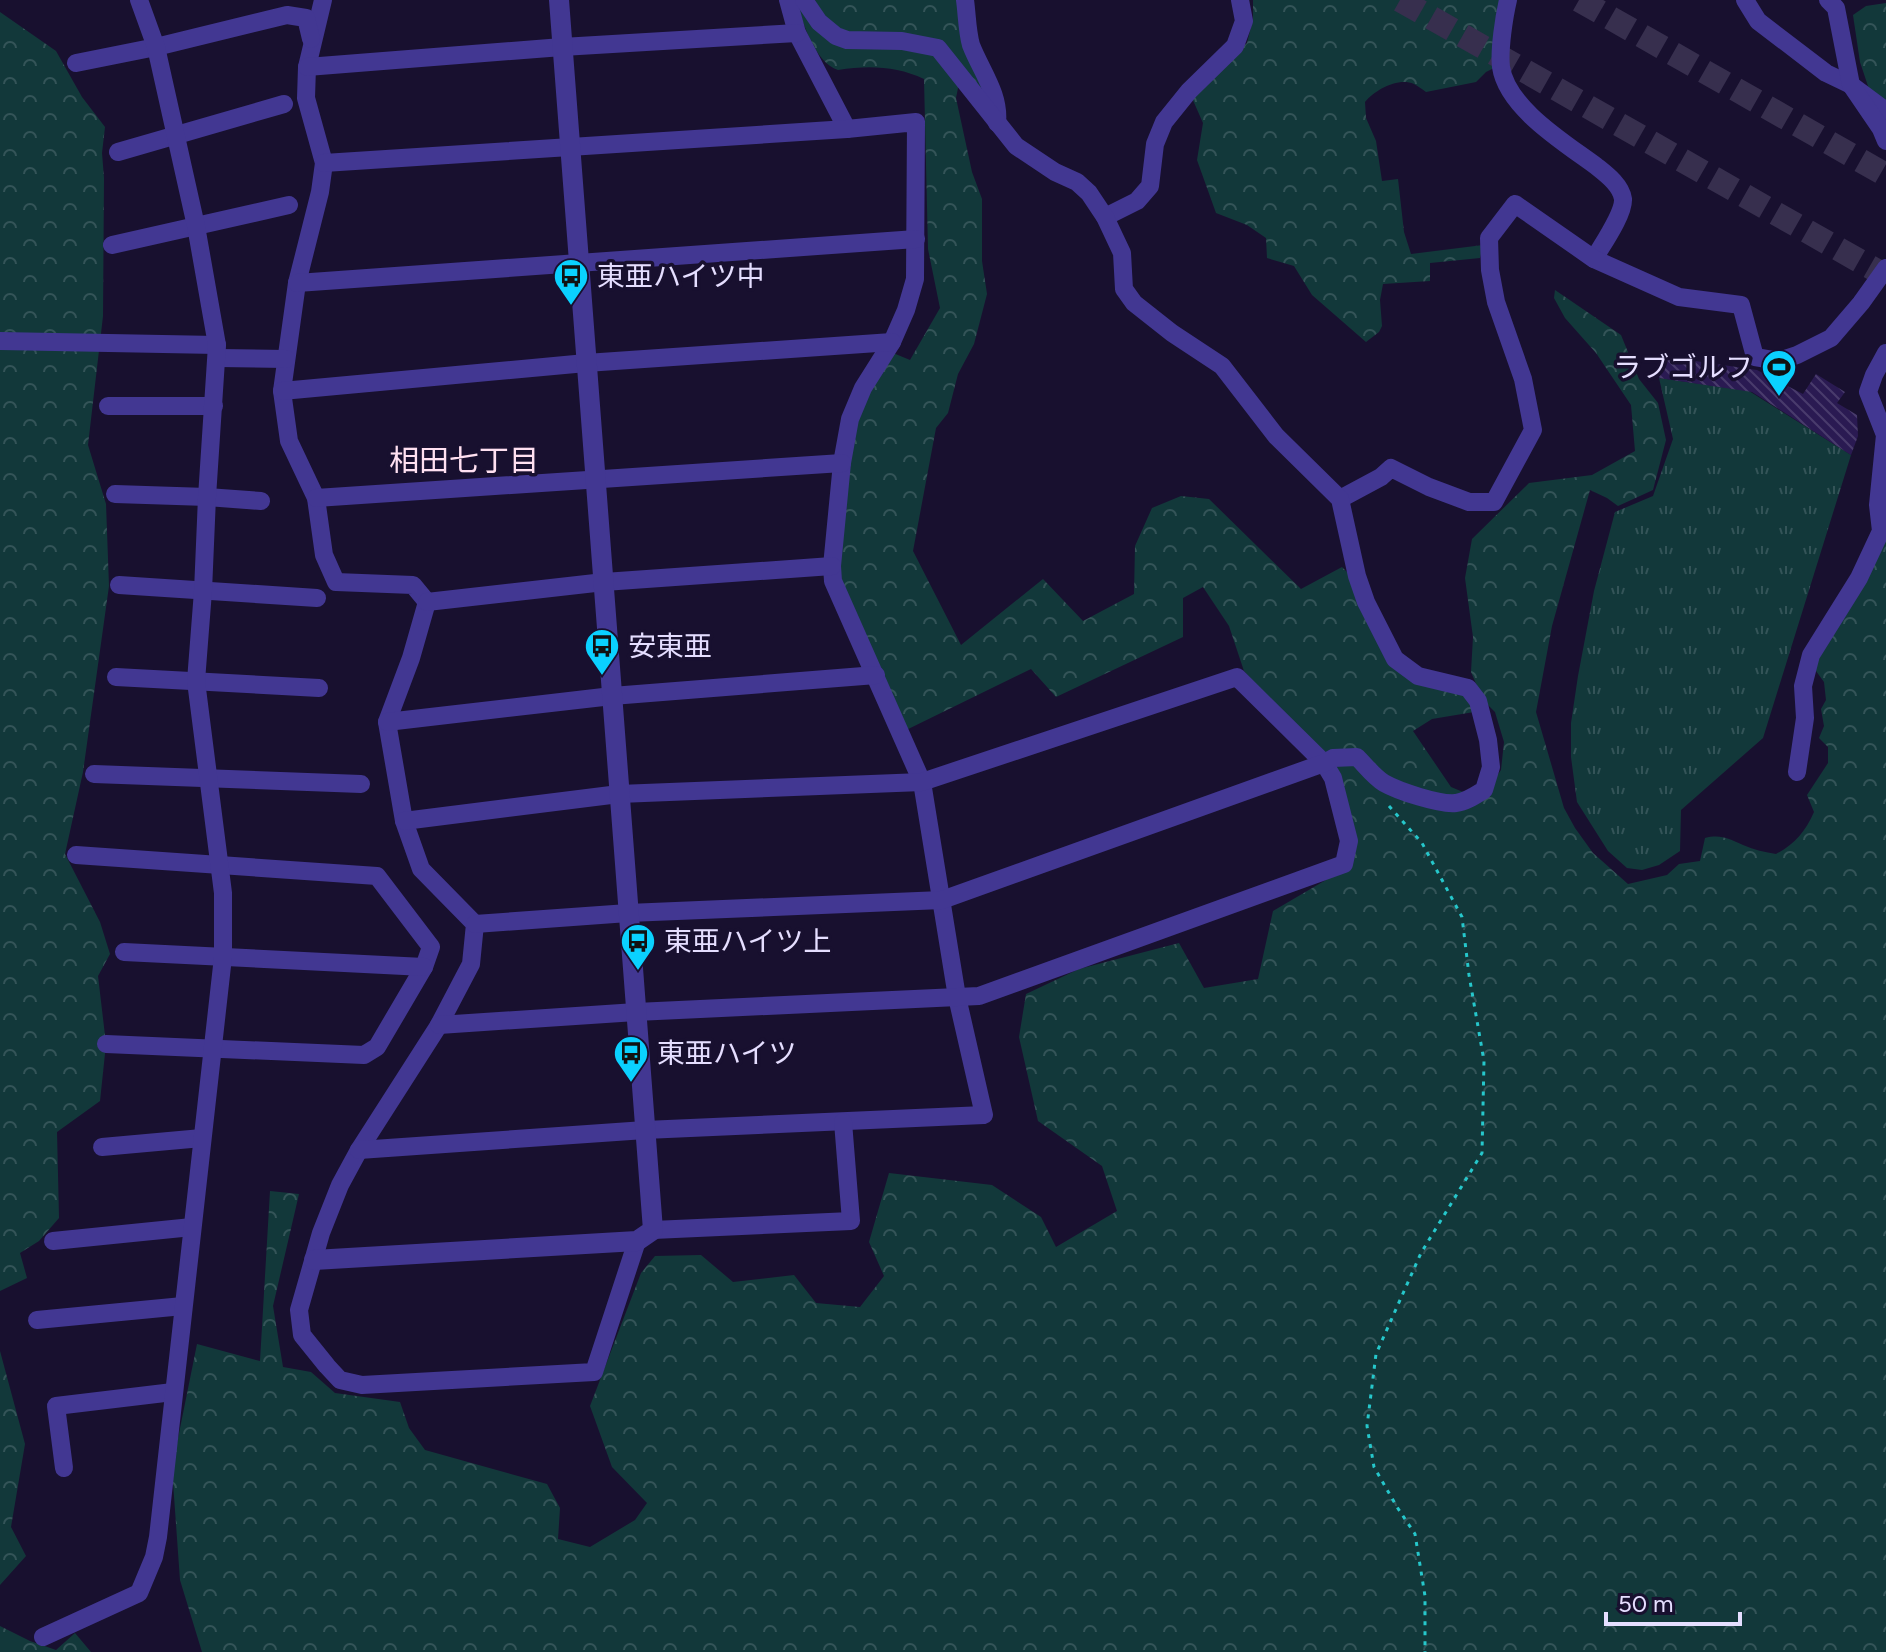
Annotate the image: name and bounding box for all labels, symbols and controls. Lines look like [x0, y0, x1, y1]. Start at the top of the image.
bus stop icon: 東亜ハイツ中 [552, 257, 590, 307]
place label: 東亜ハイツ中 [597, 259, 764, 293]
sports icon: ラブゴルフ [1760, 348, 1798, 398]
place label: ラブゴルフ [1613, 350, 1753, 384]
district label: 相田七丁目 [389, 442, 539, 479]
bus stop icon: 安東亜 [583, 627, 621, 677]
place label: 安東亜 [628, 629, 712, 663]
bus stop icon: 東亜ハイツ上 [619, 922, 657, 972]
place label: 東亜ハイツ上 [664, 924, 831, 958]
bus stop icon: 東亜ハイツ [612, 1034, 650, 1084]
place label: 東亜ハイツ [657, 1036, 796, 1070]
scale bar [1606, 1576, 1740, 1626]
text: 50 m [1618, 1589, 1674, 1618]

